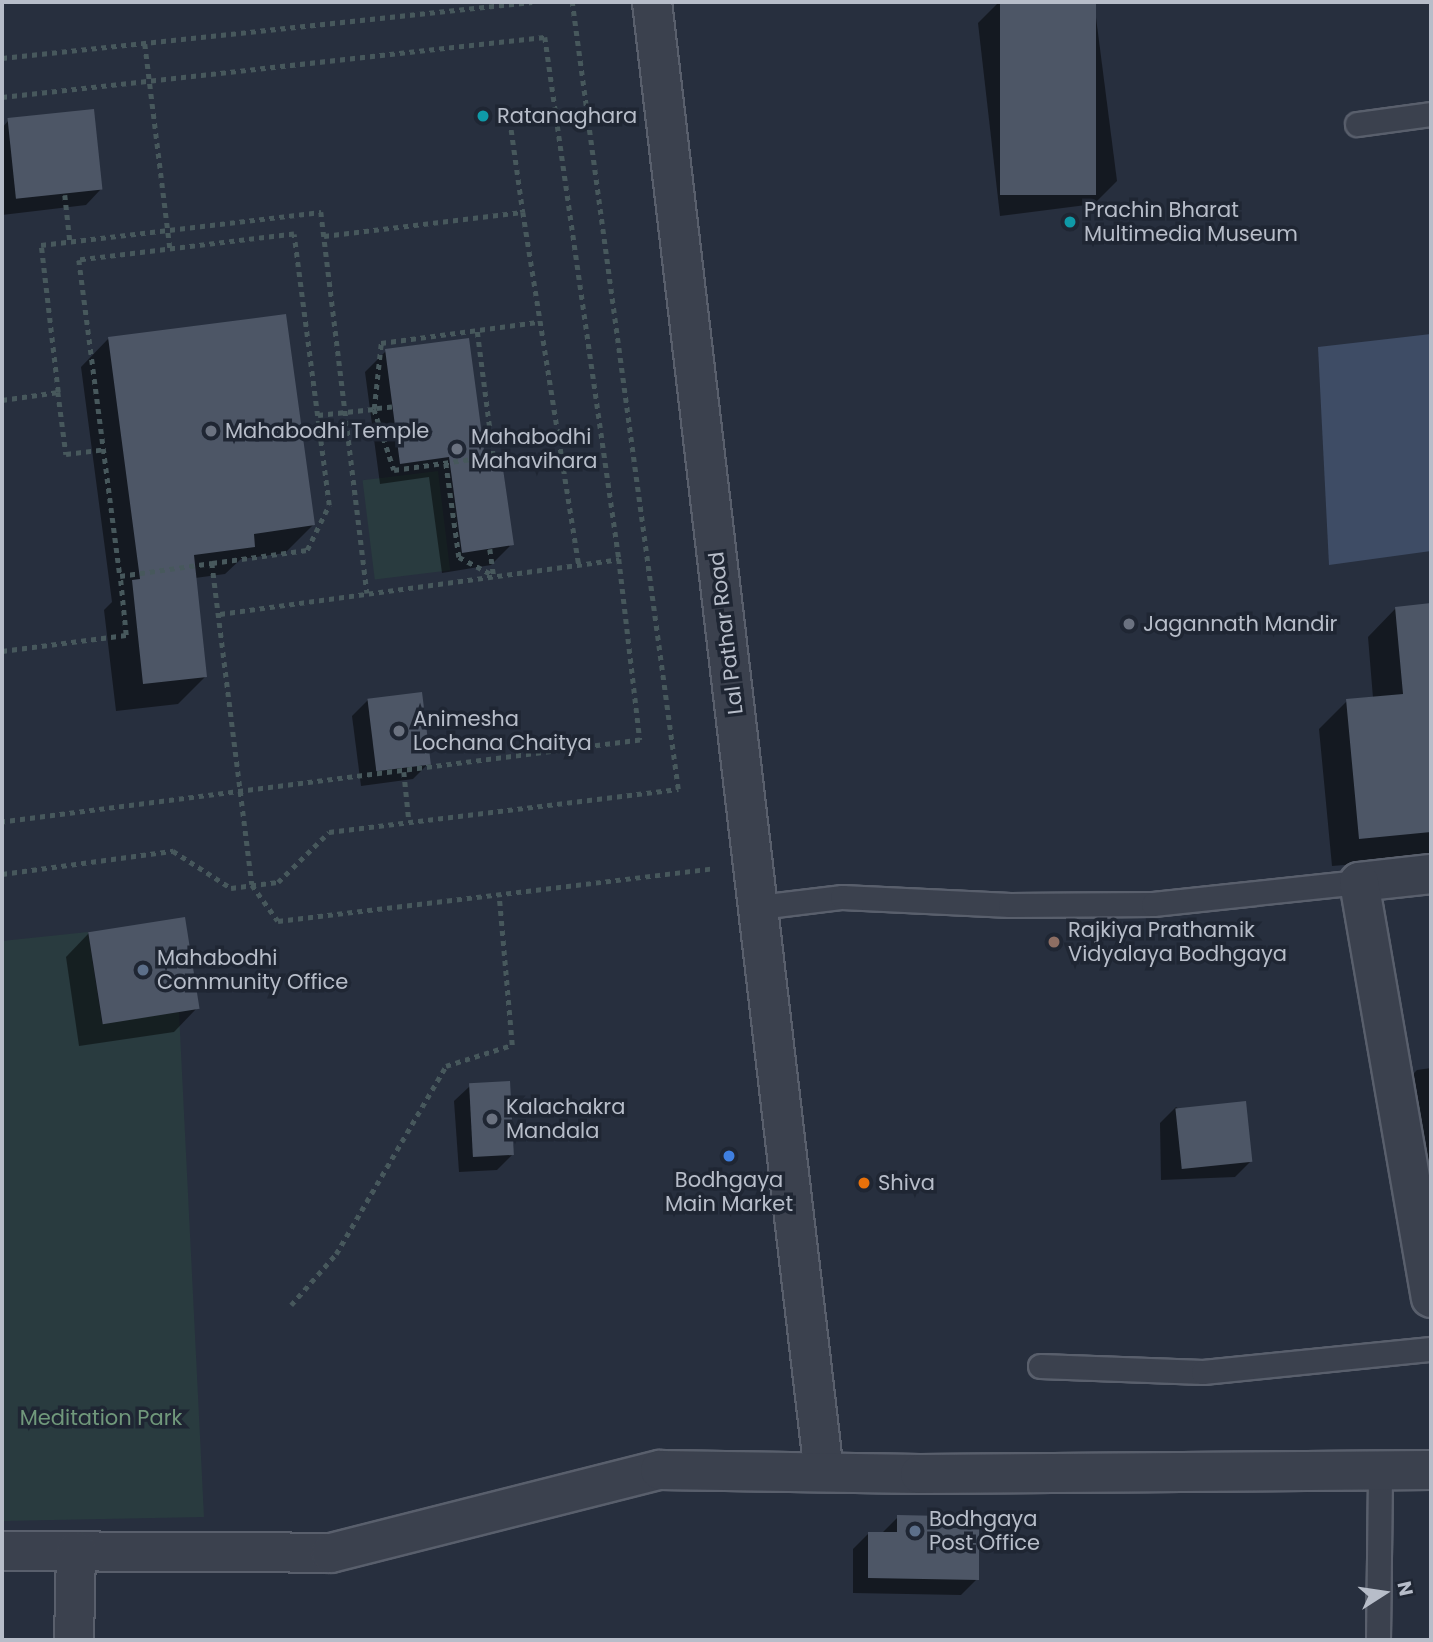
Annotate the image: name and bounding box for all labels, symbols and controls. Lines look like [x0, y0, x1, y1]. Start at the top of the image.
place label: Ratanaghara [497, 103, 637, 129]
marker: Ratanaghara [475, 108, 491, 124]
place label: Prachin Bharat Multimedia Museum [1084, 197, 1298, 247]
marker: Prachin Bharat Multimedia Museum [1062, 214, 1078, 230]
place label: Mahabodhi Temple [225, 418, 429, 444]
marker: Mahabodhi Temple [203, 423, 219, 439]
place label: Mahabodhi Mahavihara [471, 424, 598, 474]
marker: Mahabodhi Mahavihara [449, 441, 465, 457]
street label: Lal Pathar Road [704, 550, 748, 716]
place label: Jagannath Mandir [1143, 611, 1337, 637]
marker: Jagannath Mandir [1121, 616, 1137, 632]
place label: Animesha Lochana Chaitya [413, 706, 592, 756]
marker: Animesha Lochana Chaitya [391, 723, 407, 739]
place label: Rajkiya Prathamik Vidyalaya Bodhgaya [1068, 917, 1287, 967]
marker: Rajkiya Prathamik Vidyalaya Bodhgaya [1046, 934, 1062, 950]
place label: Mahabodhi Community Office [157, 945, 348, 995]
marker: Mahabodhi Community Office [135, 962, 151, 978]
place label: Kalachakra Mandala [506, 1094, 625, 1144]
marker: Kalachakra Mandala [484, 1111, 500, 1127]
marker: Bodhgaya Main Market [721, 1148, 737, 1164]
place label: Bodhgaya Main Market [665, 1167, 793, 1217]
place label: Shiva [878, 1170, 935, 1196]
marker: Shiva [856, 1175, 872, 1191]
park label: Meditation Park [20, 1405, 182, 1431]
place label: Bodhgaya Post Office [929, 1506, 1040, 1556]
marker: Bodhgaya Post Office [907, 1523, 923, 1539]
north arrow [1349, 1558, 1419, 1628]
text: N [1390, 1579, 1420, 1598]

